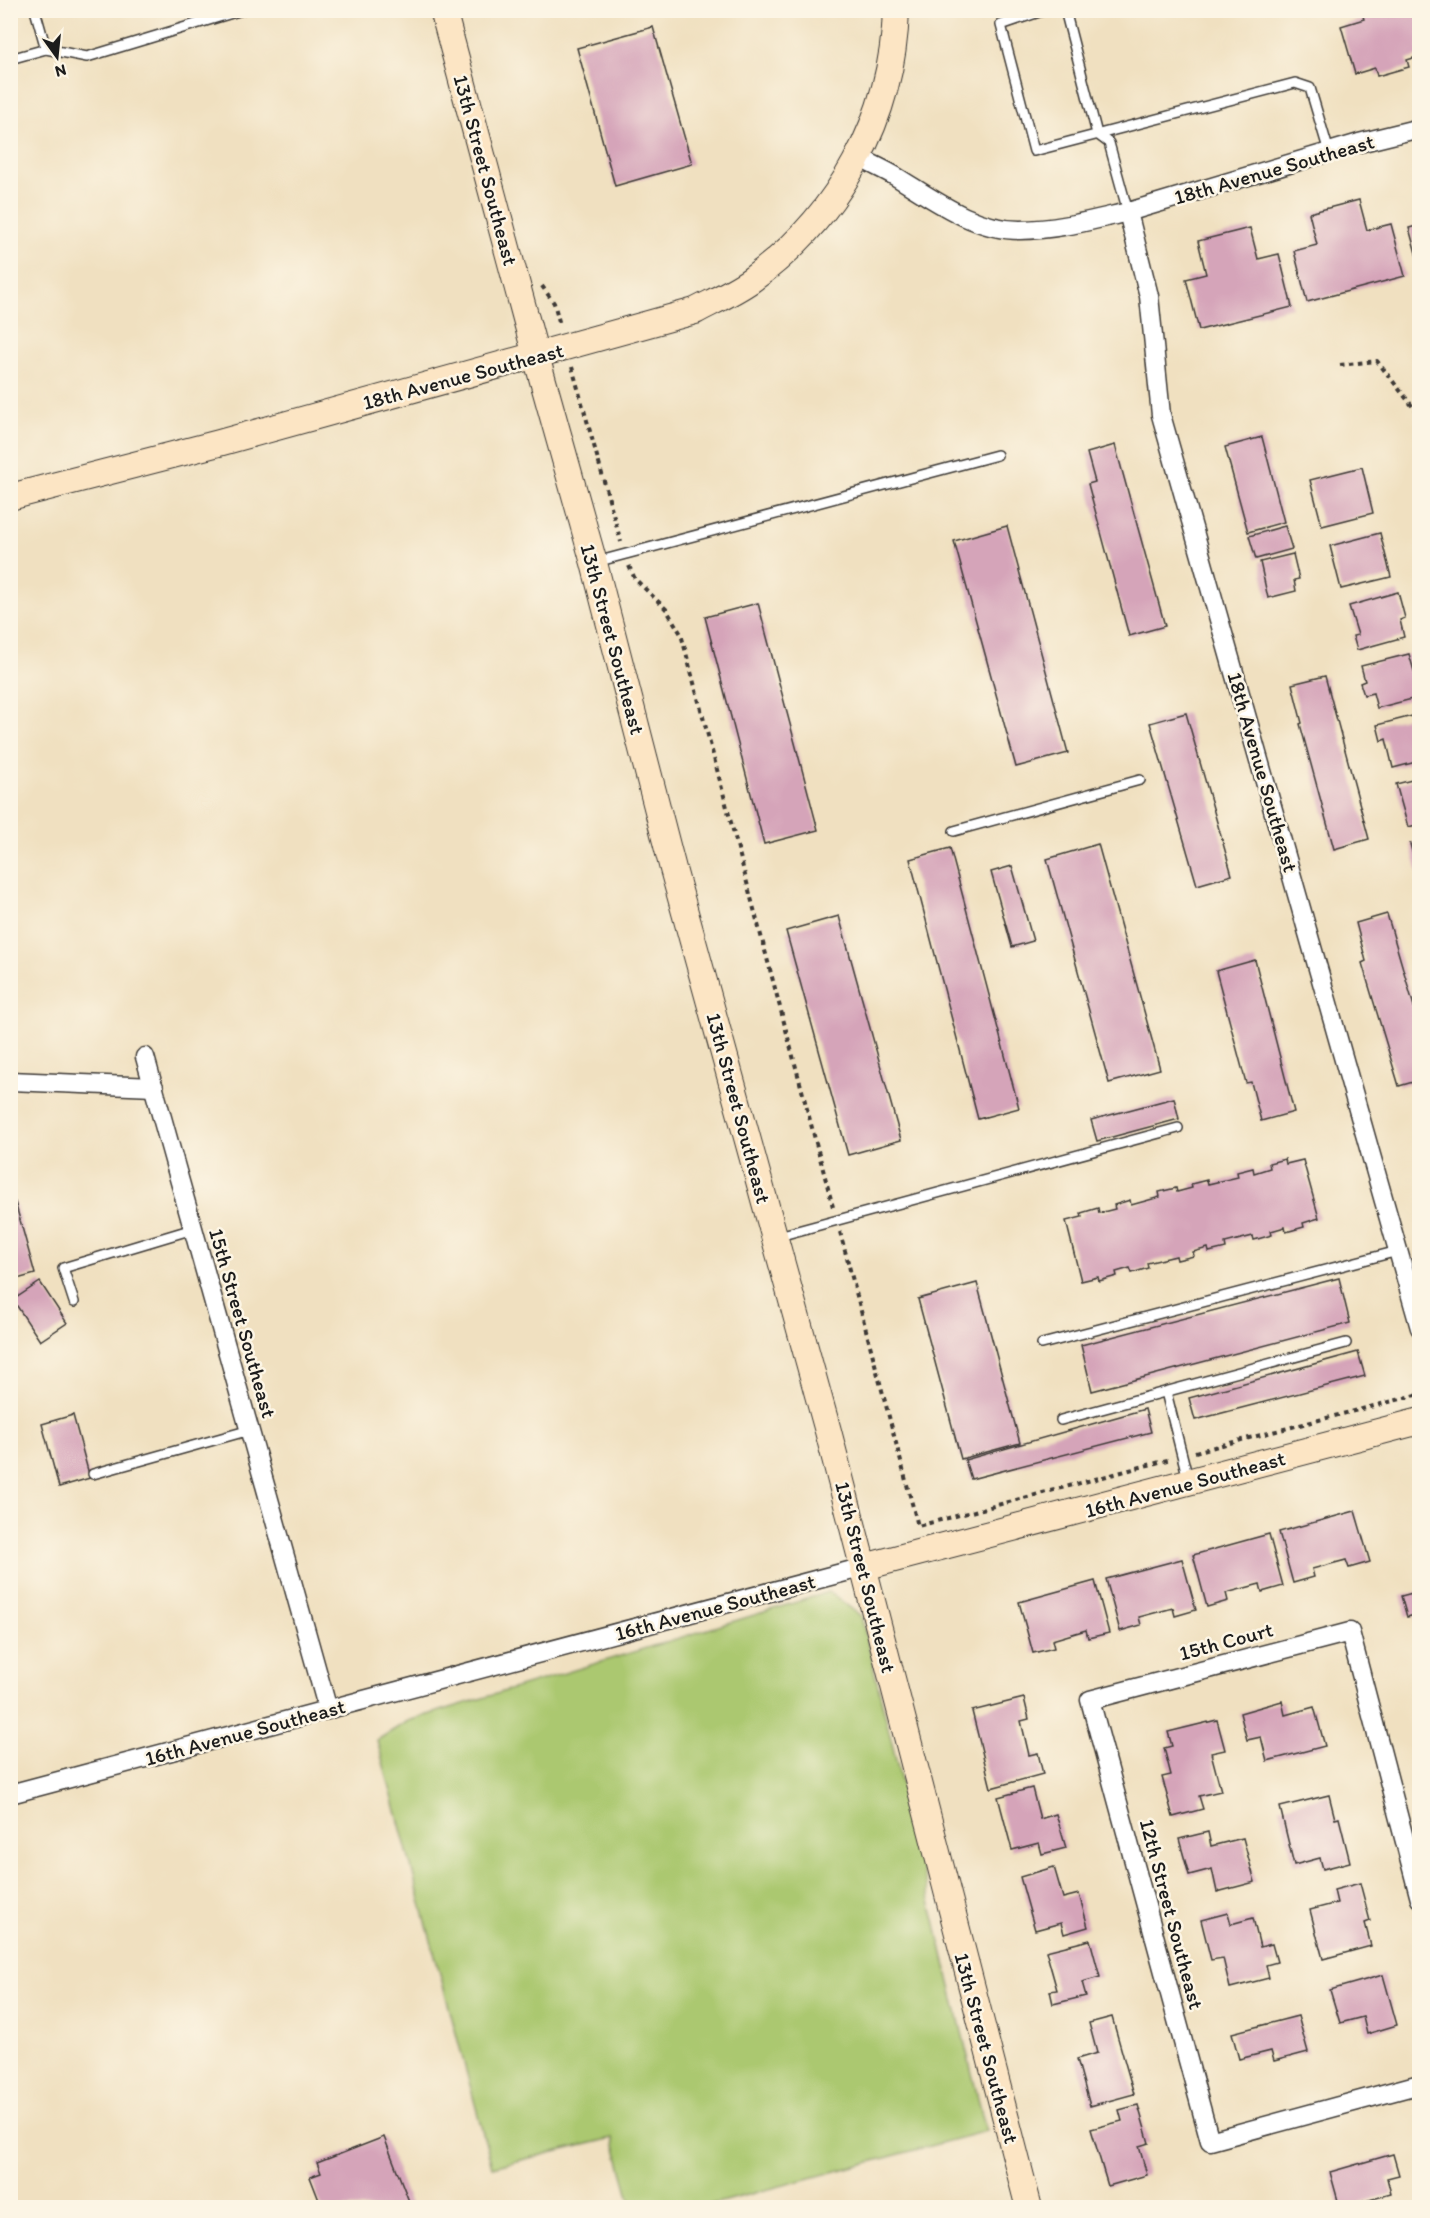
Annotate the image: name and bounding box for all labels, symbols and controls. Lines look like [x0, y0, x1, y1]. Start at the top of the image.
north arrow [27, 27, 87, 87]
text: N [53, 60, 68, 82]
street label: 13th Street Southeast [448, 72, 524, 268]
street label: 18th Avenue Southeast [1171, 128, 1377, 210]
street label: 18th Avenue Southeast [360, 337, 566, 415]
street label: 13th Street Southeast [575, 541, 651, 737]
street label: 18th Avenue Southeast [1222, 669, 1304, 875]
street label: 13th Street Southeast [701, 1010, 777, 1206]
street label: 15th Street Southeast [204, 1225, 282, 1421]
street label: 16th Avenue Southeast [1082, 1445, 1288, 1523]
street label: 13th Street Southeast [830, 1479, 902, 1675]
street label: 16th Avenue Southeast [612, 1568, 818, 1646]
street label: 15th Court [1176, 1616, 1276, 1666]
street label: 16th Avenue Southeast [142, 1693, 348, 1771]
street label: 12th Street Southeast [1135, 1816, 1209, 2012]
street label: 13th Street Southeast [949, 1950, 1025, 2146]

